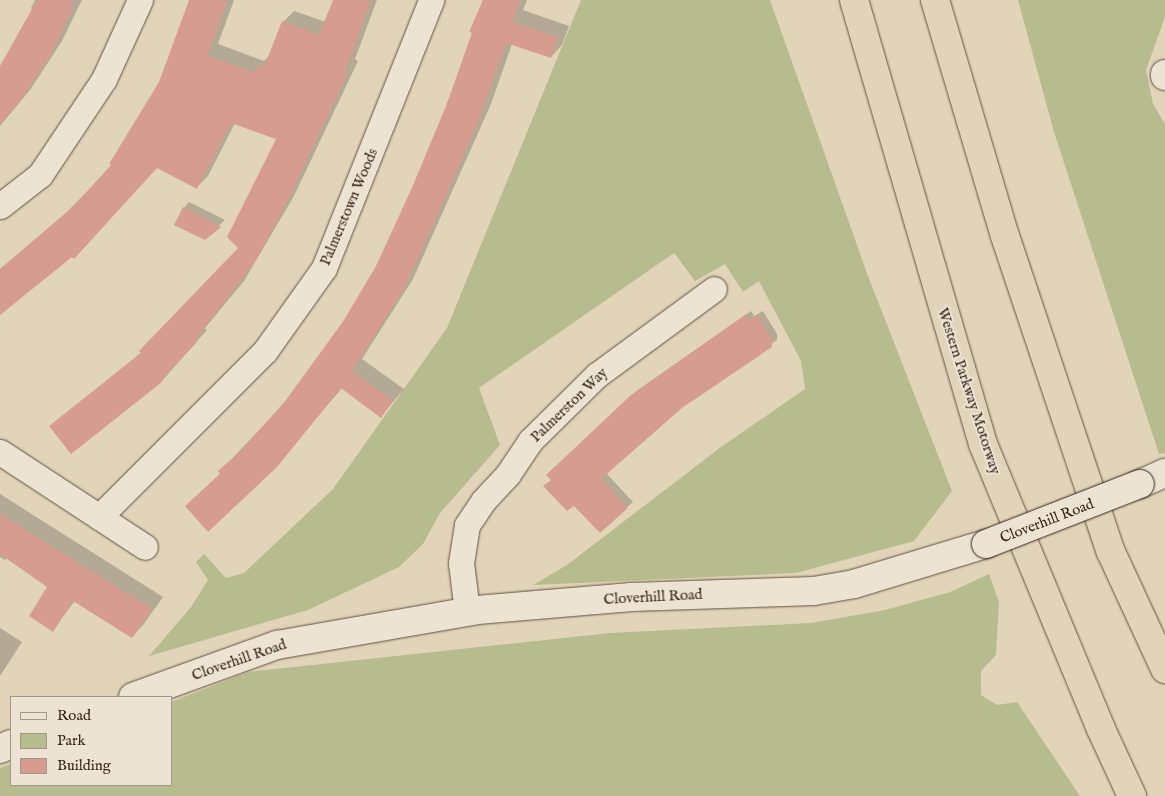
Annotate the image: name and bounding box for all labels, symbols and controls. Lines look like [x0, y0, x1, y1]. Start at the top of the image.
street label: Palmerstown Woods [316, 146, 382, 268]
street label: Western Parkway Motorway [934, 305, 1004, 477]
street label: Palmerston Way [527, 364, 611, 446]
street label: Cloverhill Road [998, 495, 1096, 547]
street label: Cloverhill Road [603, 585, 703, 609]
street label: Cloverhill Road [189, 635, 289, 685]
legend [10, 696, 172, 786]
text: Road [57, 706, 91, 725]
text: Park [57, 731, 86, 750]
text: Building [57, 756, 111, 775]

